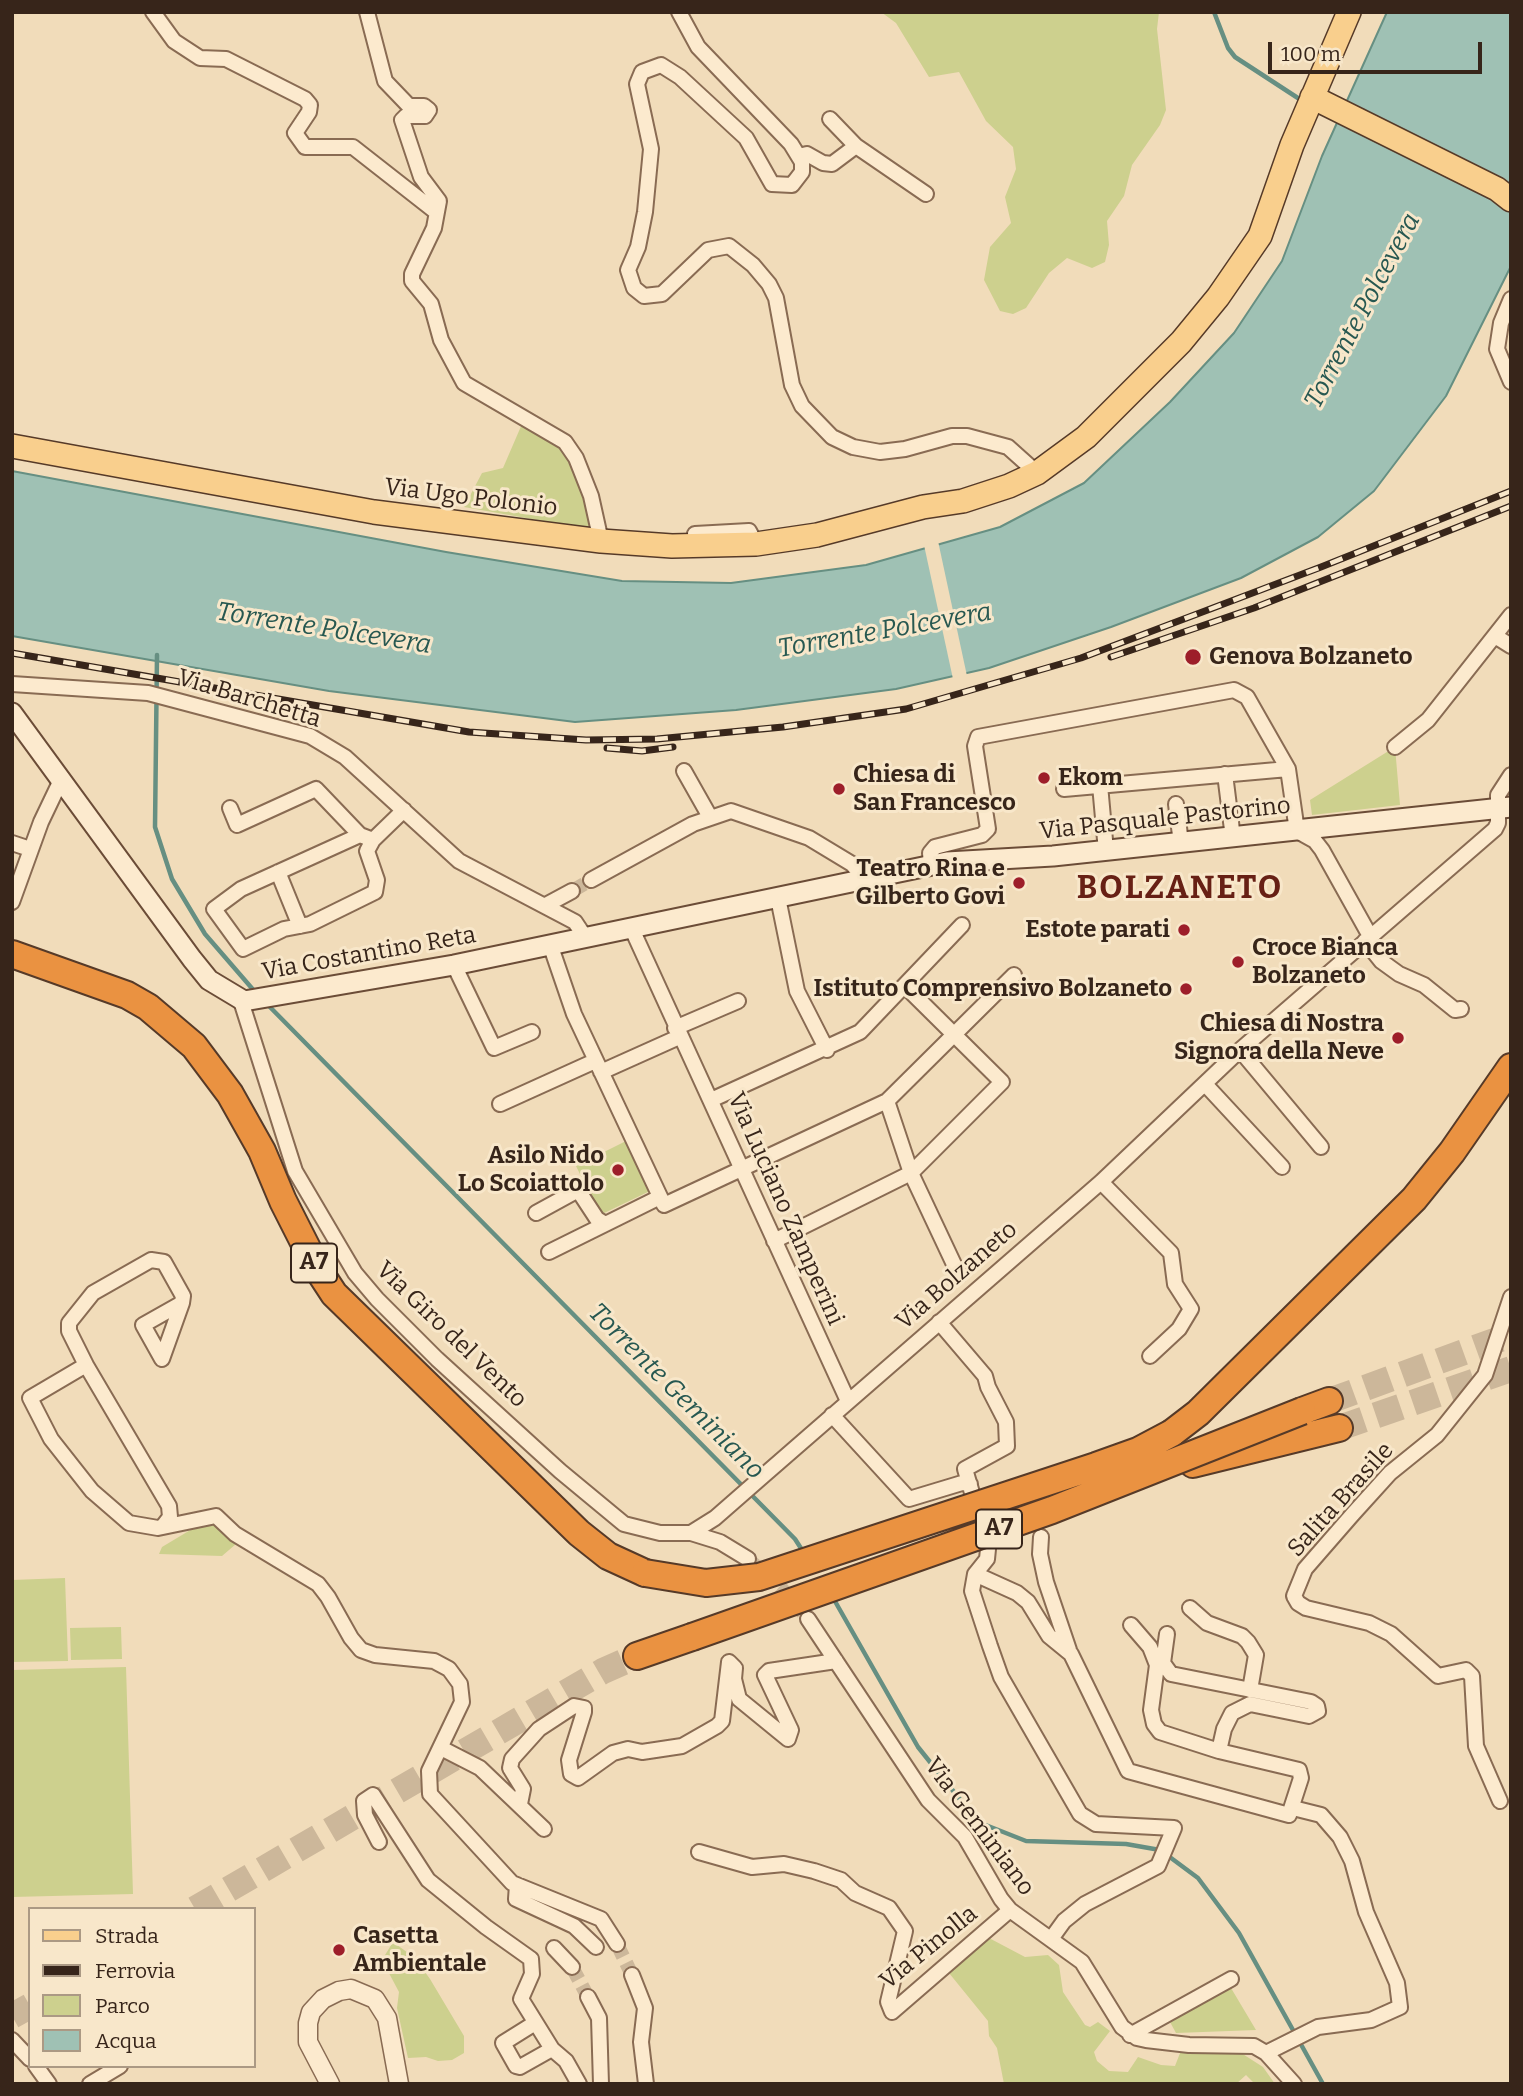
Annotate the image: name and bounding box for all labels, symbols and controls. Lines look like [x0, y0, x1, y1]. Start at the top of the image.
scale bar [1271, 28, 1484, 72]
text: 100 m [1281, 41, 1341, 67]
water label: Torrente Polcevera [1298, 208, 1428, 414]
street label: Via Ugo Polonio [383, 473, 559, 523]
water label: Torrente Polcevera [215, 597, 433, 661]
water label: Torrente Polcevera [776, 597, 994, 665]
place label: Genova Bolzaneto [1209, 643, 1413, 671]
marker: Genova Bolzaneto [1183, 647, 1203, 667]
street label: Via Barchetta [174, 664, 324, 734]
place label: Chiesa di San Francesco [853, 761, 1016, 817]
place label: Ekom [1058, 764, 1123, 792]
marker: Ekom [1036, 770, 1052, 786]
marker: Chiesa di San Francesco [831, 781, 847, 797]
street label: Via Pasquale Pastorino [1038, 791, 1292, 847]
place label: Teatro Rina e Gilberto Govi [855, 855, 1005, 911]
district label: BOLZANETO [1078, 870, 1282, 908]
marker: Teatro Rina e Gilberto Govi [1011, 875, 1027, 891]
place label: Estote parati [1025, 916, 1170, 944]
street label: Via Costantino Reta [260, 921, 478, 987]
marker: Estote parati [1176, 922, 1192, 938]
place label: Croce Bianca Bolzaneto [1252, 934, 1398, 990]
marker: Croce Bianca Bolzaneto [1230, 954, 1246, 970]
place label: Istituto Comprensivo Bolzaneto [814, 975, 1172, 1003]
marker: Istituto Comprensivo Bolzaneto [1178, 981, 1194, 997]
place label: Chiesa di Nostra Signora della Neve [1174, 1010, 1384, 1066]
marker: Chiesa di Nostra Signora della Neve [1390, 1030, 1406, 1046]
street label: Via Luciano Zamperini [721, 1088, 849, 1330]
place label: Asilo Nido Lo Scoiattolo [458, 1142, 604, 1198]
marker: Asilo Nido Lo Scoiattolo [610, 1162, 626, 1178]
street label: Via Bolzaneto [890, 1215, 1024, 1337]
road number: A7 [291, 1244, 337, 1282]
street label: Via Giro del Vento [370, 1256, 532, 1414]
water label: Torrente Geminiano [582, 1298, 770, 1486]
street label: Salita Brasile [1282, 1437, 1400, 1563]
road number: A7 [976, 1510, 1022, 1548]
street label: Via Geminiano [918, 1752, 1040, 1902]
street label: Via Pinolla [874, 1900, 984, 1996]
legend [28, 1907, 256, 2068]
place label: Casetta Ambientale [353, 1922, 486, 1978]
text: Strada [95, 1923, 159, 1949]
marker: Casetta Ambientale [331, 1942, 347, 1958]
text: Ferrovia [95, 1958, 175, 1984]
text: Parco [95, 1993, 150, 2019]
text: Acqua [95, 2028, 157, 2054]

